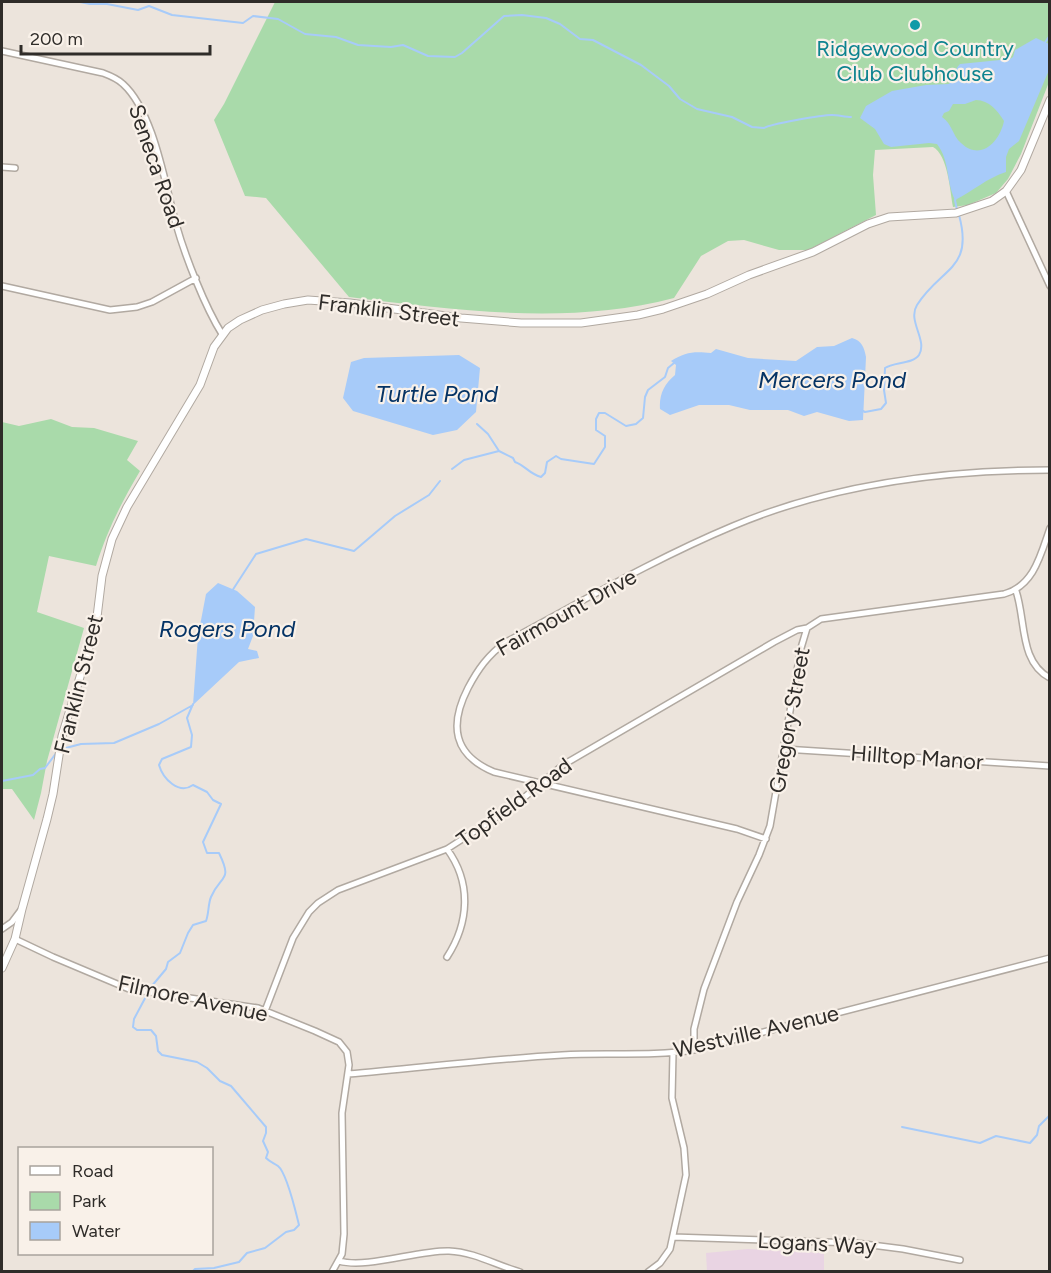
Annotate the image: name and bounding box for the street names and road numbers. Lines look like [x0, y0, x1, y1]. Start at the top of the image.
street label: Seneca Road [123, 101, 190, 232]
street label: Franklin Street [317, 288, 461, 333]
street label: Fairmount Drive [491, 563, 641, 662]
street label: Franklin Street [48, 612, 109, 757]
street label: Gregory Street [763, 645, 816, 795]
street label: Hilltop Manor [850, 739, 985, 776]
street label: Topfield Road [452, 752, 577, 853]
street label: Filmore Avenue [115, 969, 270, 1028]
street label: Westville Avenue [671, 999, 841, 1064]
street label: Logans Way [757, 1227, 878, 1260]

